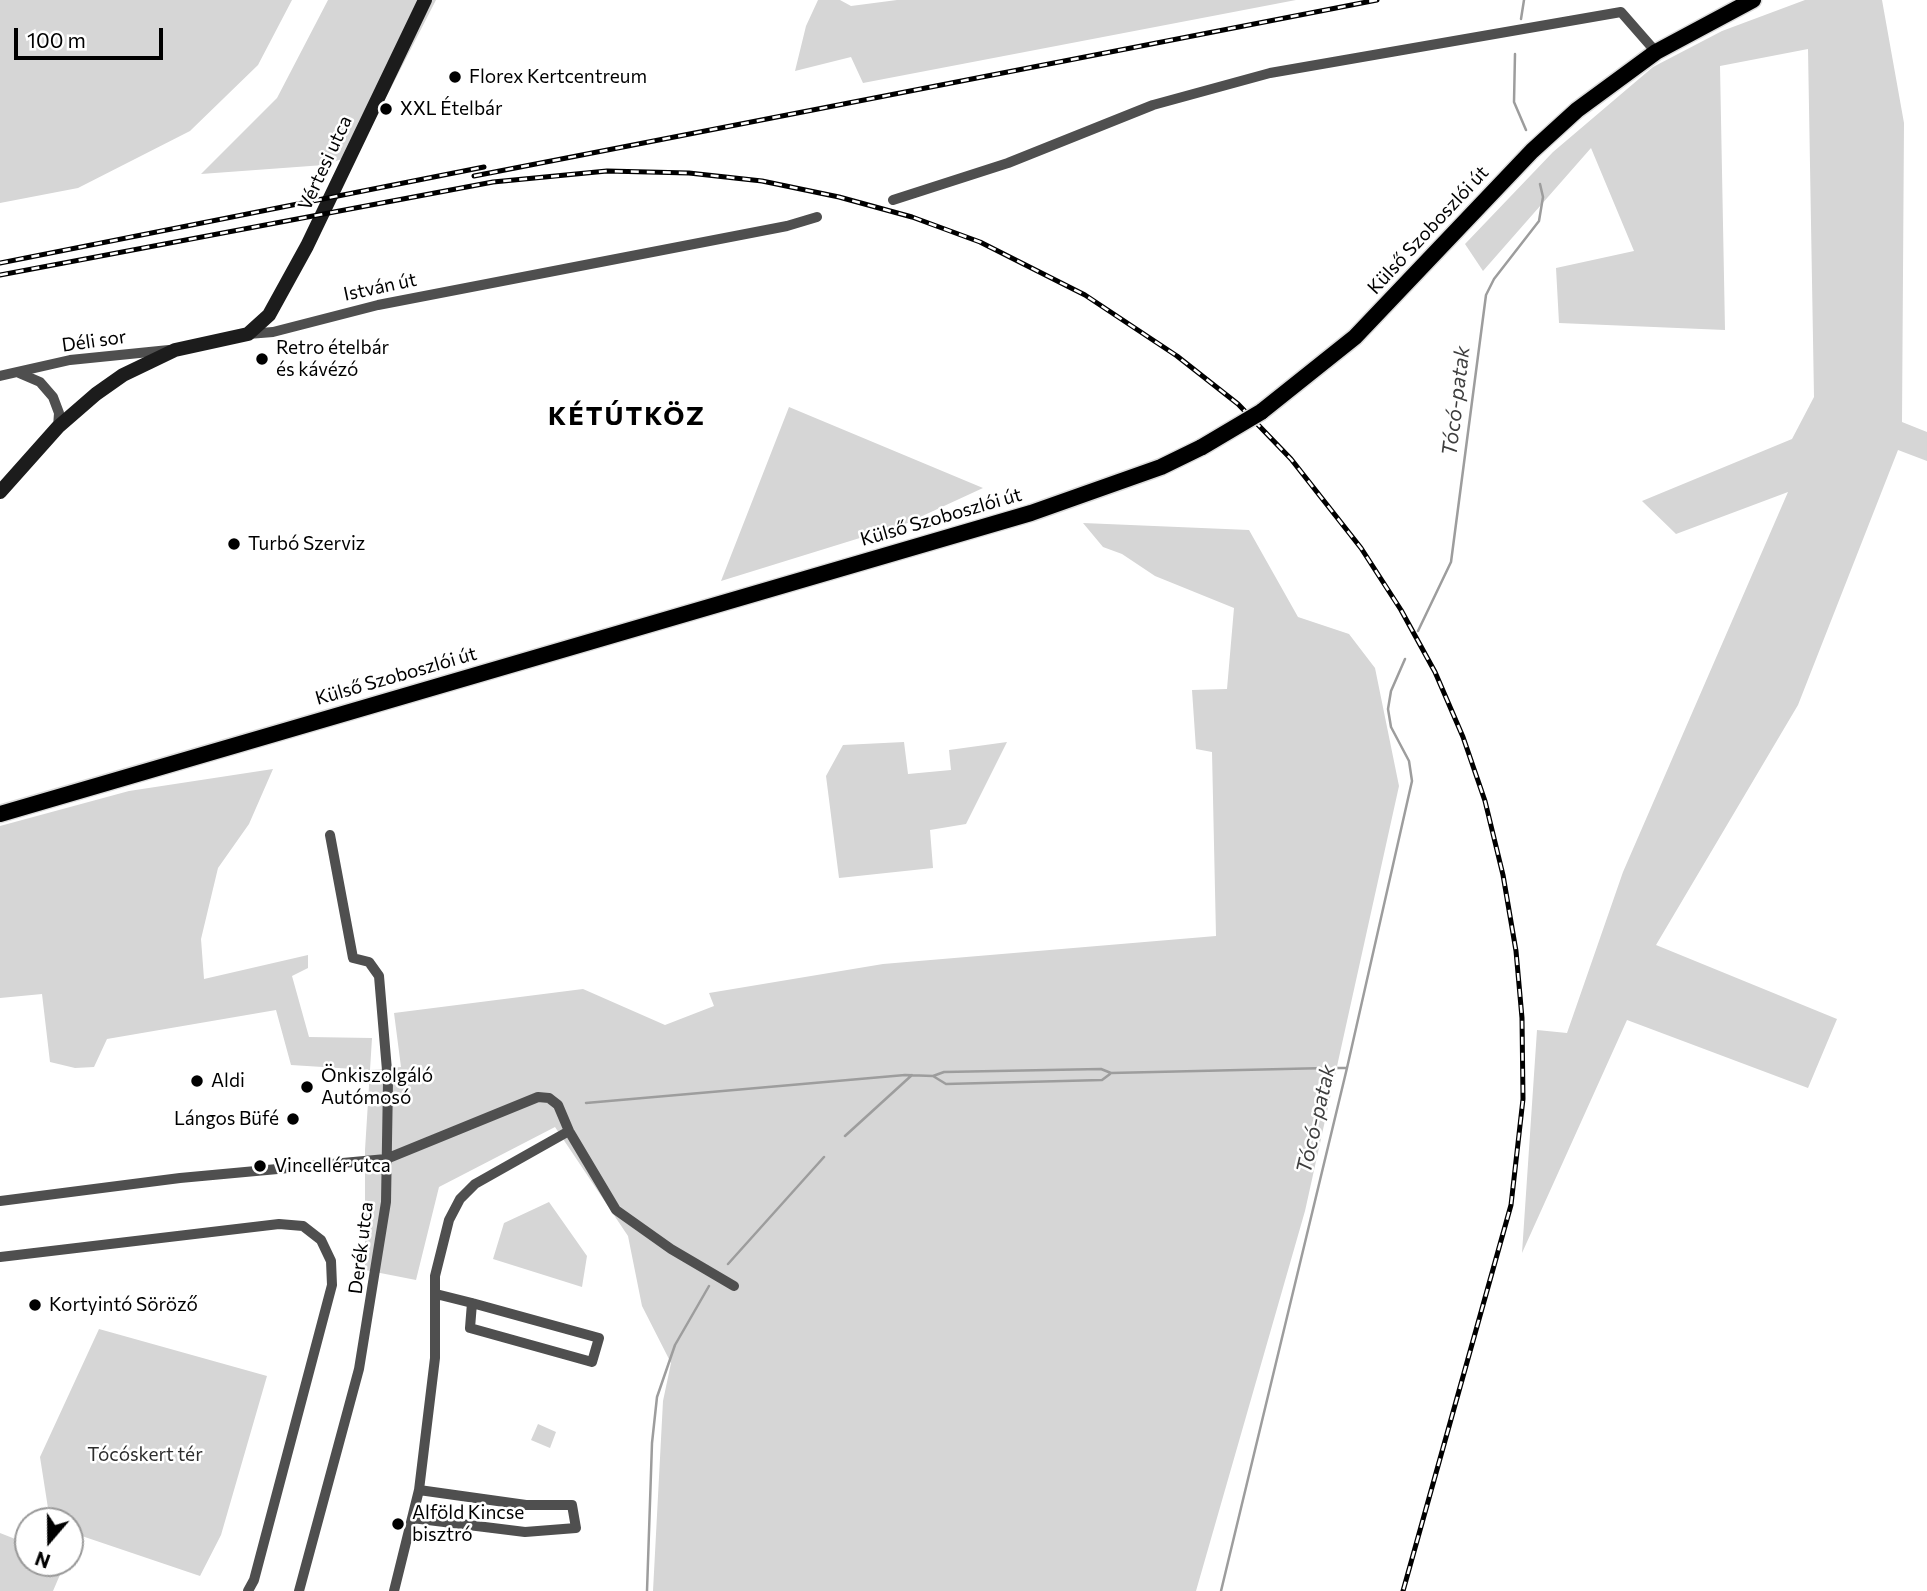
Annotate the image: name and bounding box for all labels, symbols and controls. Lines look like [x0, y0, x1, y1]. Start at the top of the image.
scale bar [18, 14, 166, 58]
text: 100 m [27, 27, 86, 52]
place label: Florex Kertcentreum [469, 66, 647, 88]
marker: Florex Kertcentreum [447, 69, 463, 85]
place label: XXL Ételbár [400, 98, 503, 120]
marker: XXL Ételbár [378, 101, 394, 117]
street label: Vértesi utca [293, 112, 357, 214]
street label: Külső Szoboszlói út [1363, 161, 1493, 299]
street label: István út [341, 268, 419, 306]
street label: Déli sor [60, 325, 128, 357]
place label: Retro ételbár és kávézó [276, 337, 389, 381]
water label: Tócó-patak [1437, 345, 1475, 457]
marker: Retro ételbár és kávézó [254, 351, 270, 367]
district label: KÉTÚTKÖZ [549, 400, 705, 432]
street label: Külső Szoboszlói út [858, 483, 1024, 551]
place label: Turbó Szerviz [248, 533, 365, 555]
marker: Turbó Szerviz [226, 536, 242, 552]
street label: Külső Szoboszlói út [313, 642, 479, 710]
water label: Tócó-patak [1291, 1062, 1341, 1176]
place label: Önkiszolgáló Autómosó [321, 1065, 433, 1109]
place label: Aldi [211, 1070, 245, 1092]
marker: Aldi [189, 1073, 205, 1089]
marker: Önkiszolgáló Autómosó [299, 1079, 315, 1095]
place label: Lángos Büfé [174, 1108, 279, 1130]
marker: Lángos Büfé [285, 1111, 301, 1127]
place label: Vincellér utca [274, 1155, 391, 1177]
marker: Vincellér utca [252, 1158, 268, 1174]
street label: Derék utca [344, 1201, 378, 1295]
place label: Kortyintó Söröző [49, 1294, 198, 1316]
marker: Kortyintó Söröző [27, 1297, 43, 1313]
park label: Tócóskert tér [87, 1444, 203, 1466]
place label: Alföld Kincse bisztró [412, 1502, 524, 1546]
north arrow [14, 1507, 84, 1577]
marker: Alföld Kincse bisztró [390, 1516, 406, 1532]
text: N [32, 1547, 53, 1574]

